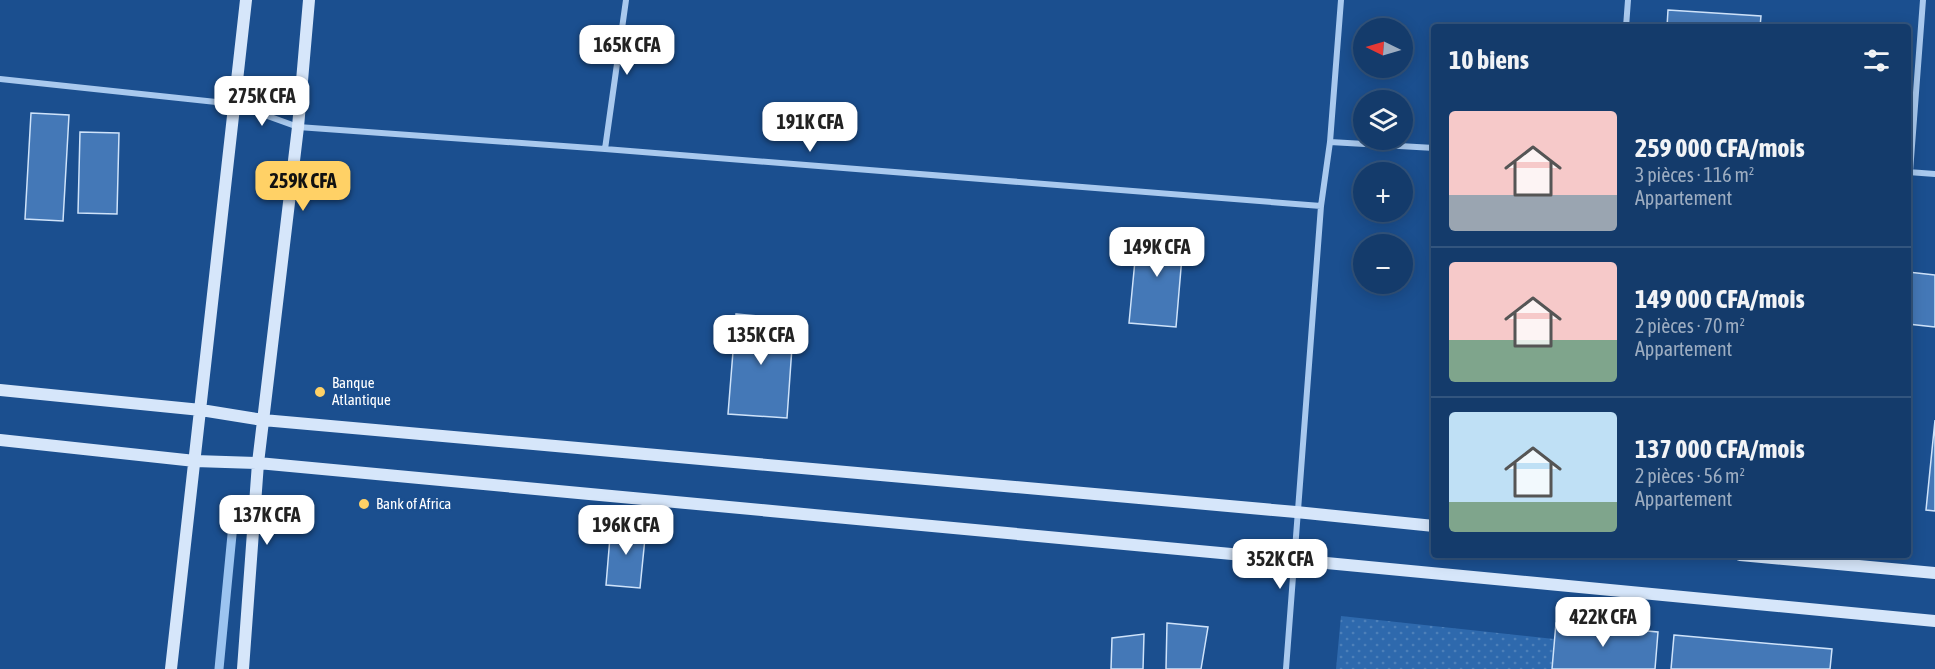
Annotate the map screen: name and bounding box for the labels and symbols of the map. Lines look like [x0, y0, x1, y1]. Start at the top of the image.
north arrow [1353, 18, 1413, 78]
pin: 165K CFA [565, 25, 689, 76]
pin: 275K CFA [200, 76, 324, 127]
pin: 191K CFA [748, 102, 872, 153]
pin: 259K CFA [241, 161, 365, 212]
pin: 149K CFA [1095, 227, 1219, 278]
pin: 135K CFA [699, 315, 823, 366]
place label: Banque Atlantique [332, 374, 391, 408]
marker: Banque Atlantique [313, 385, 327, 399]
pin: 137K CFA [205, 495, 329, 546]
place label: Bank of Africa [376, 495, 451, 512]
marker: Bank of Africa [357, 497, 371, 511]
pin: 196K CFA [564, 505, 688, 556]
pin: 352K CFA [1218, 539, 1342, 590]
pin: 422K CFA [1541, 597, 1665, 648]

